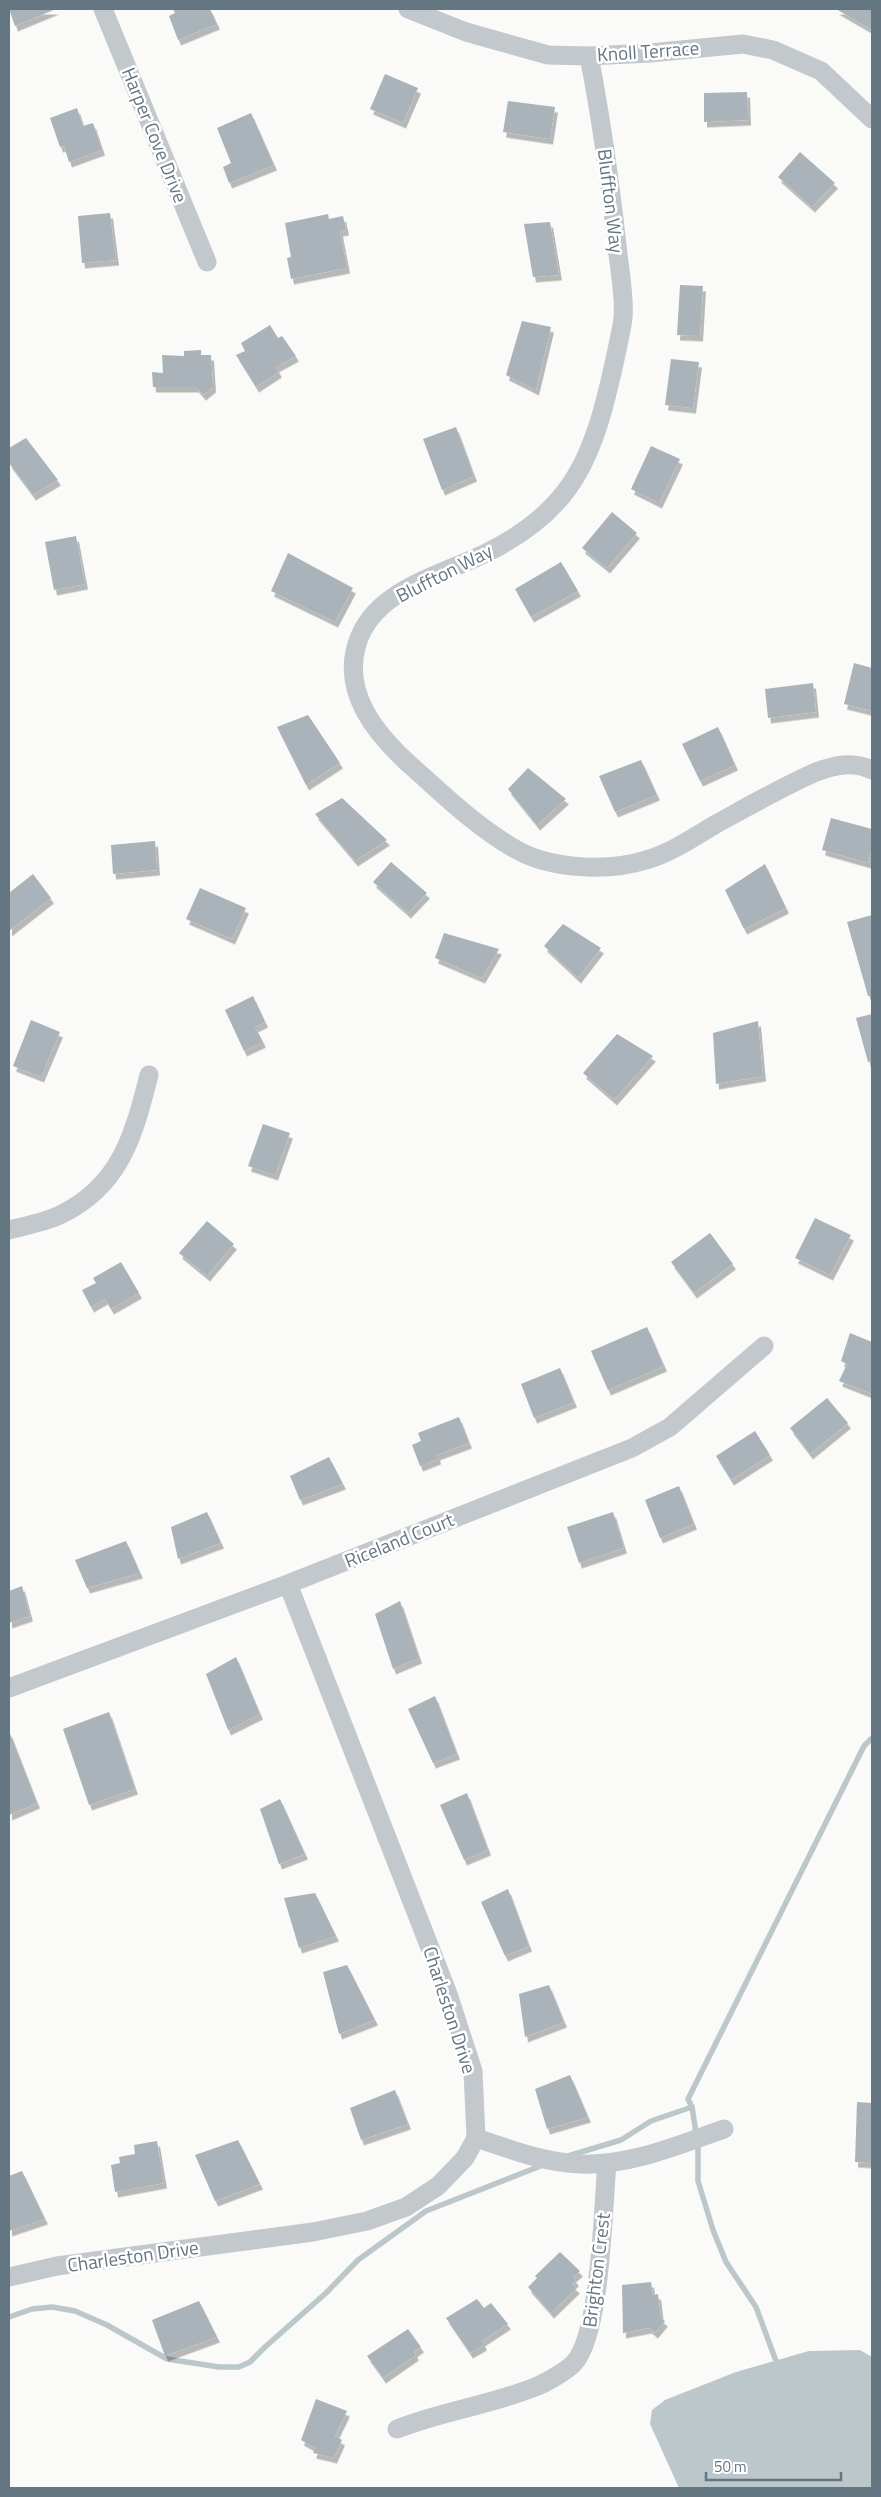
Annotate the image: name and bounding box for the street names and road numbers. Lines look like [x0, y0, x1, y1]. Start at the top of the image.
street label: Knoll Terrace [596, 32, 700, 69]
street label: Harper Cove Drive [115, 63, 196, 207]
street label: Bluffton Way [591, 147, 632, 255]
street label: Bluffton Way [390, 536, 497, 609]
street label: Riceland Court [340, 1504, 458, 1575]
street label: Charleston Drive [416, 1943, 485, 2077]
street label: Brighton Crest [574, 2211, 617, 2329]
street label: Charleston Drive [66, 2232, 200, 2279]

